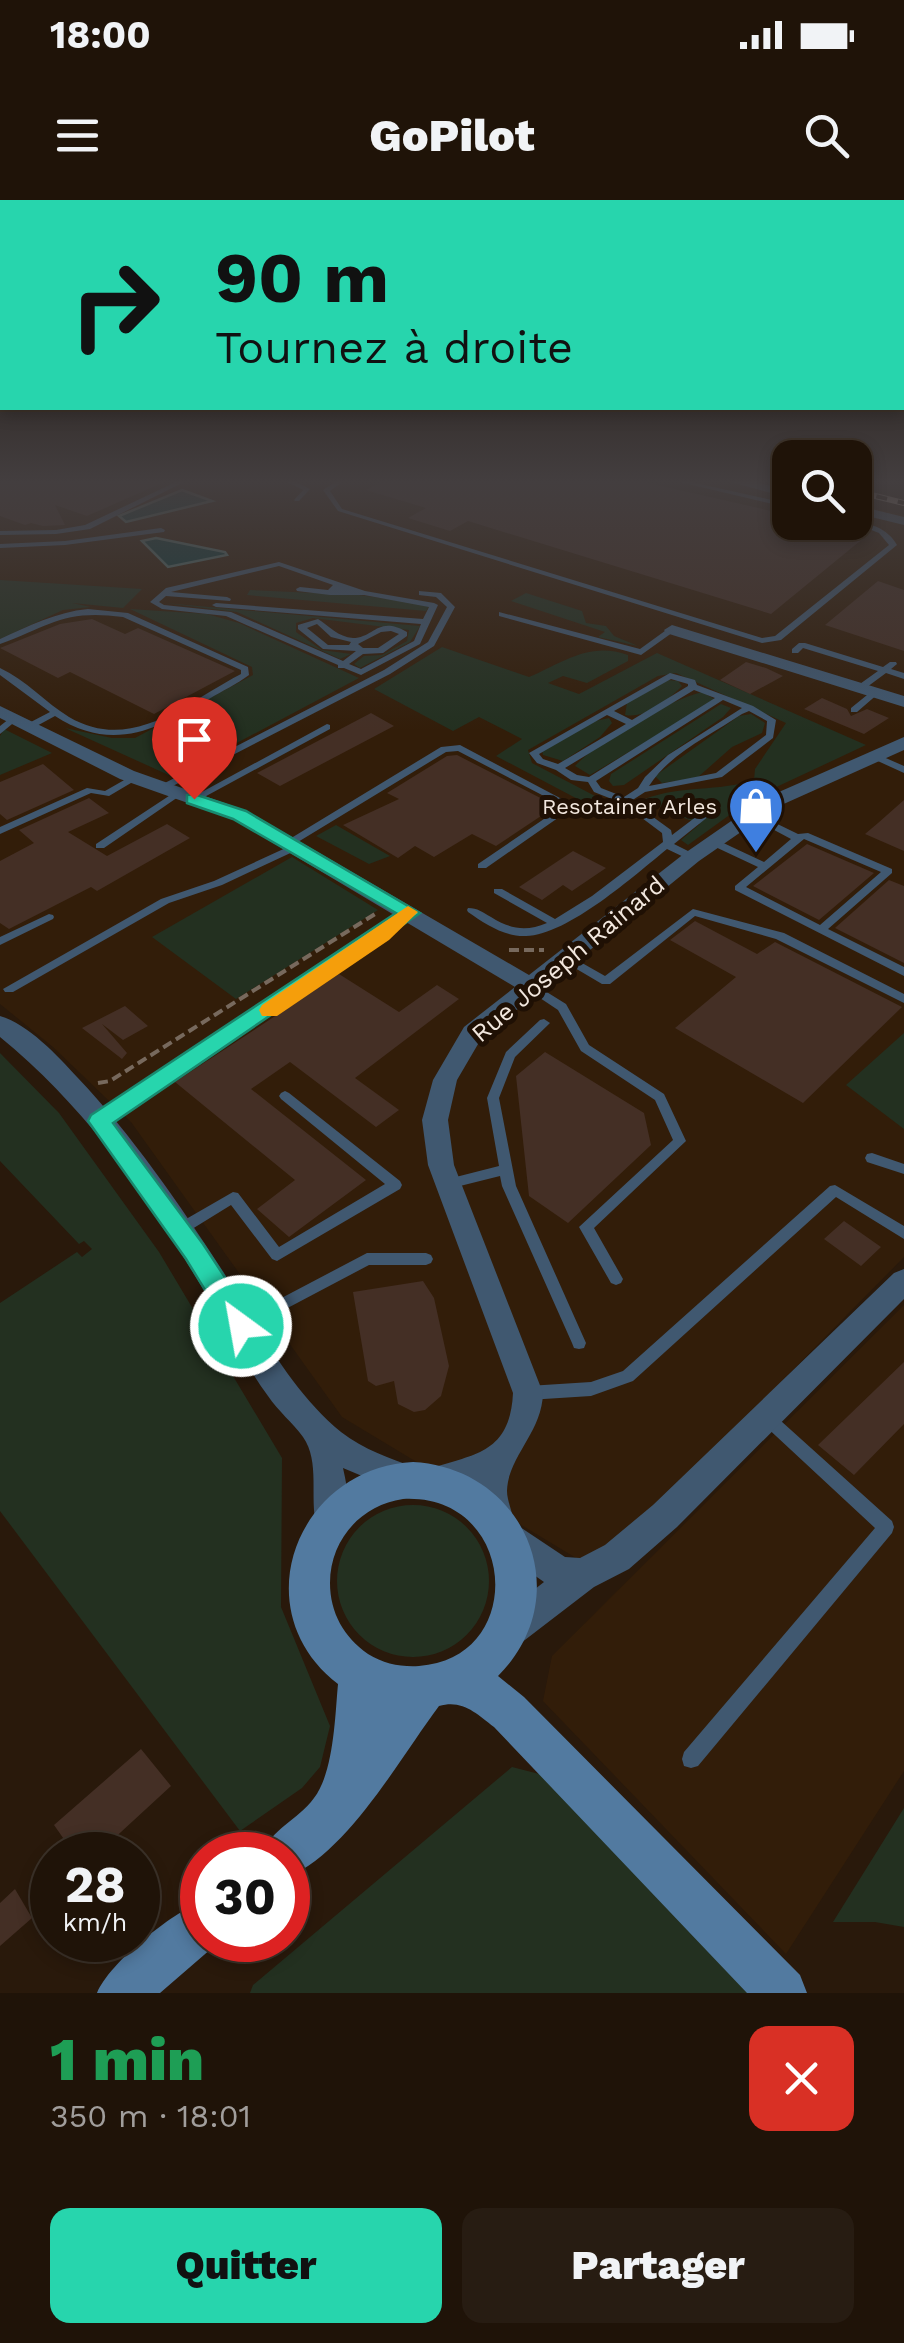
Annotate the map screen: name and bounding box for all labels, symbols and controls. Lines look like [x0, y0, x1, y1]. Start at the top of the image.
text: 18:00 [50, 13, 151, 57]
icon: menu [50, 108, 105, 163]
icon: search [799, 108, 854, 163]
text: GoPilot [369, 109, 535, 162]
text: 90 m [215, 237, 389, 319]
icon: right [50, 240, 180, 370]
text: Tournez à droite [215, 321, 573, 374]
map controls [772, 440, 872, 540]
button: search [772, 440, 872, 540]
pin [152, 697, 237, 800]
icon: arrive [167, 712, 222, 767]
shop icon: Resotainer Arles [726, 776, 786, 855]
place label: Resotainer Arles [542, 794, 717, 819]
street label: Rue Joseph Rainard [466, 870, 670, 1048]
position arrow [189, 1274, 293, 1378]
speed limit sign: 30 [180, 1832, 310, 1962]
text: 28 [64, 1855, 126, 1914]
text: km/h [63, 1908, 127, 1937]
text: 1 min [50, 2024, 204, 2095]
button: close [749, 2026, 854, 2131]
text: 350 m · 18:01 [50, 2097, 251, 2135]
button: Quitter [50, 2208, 442, 2323]
button: Partager [462, 2208, 854, 2323]

